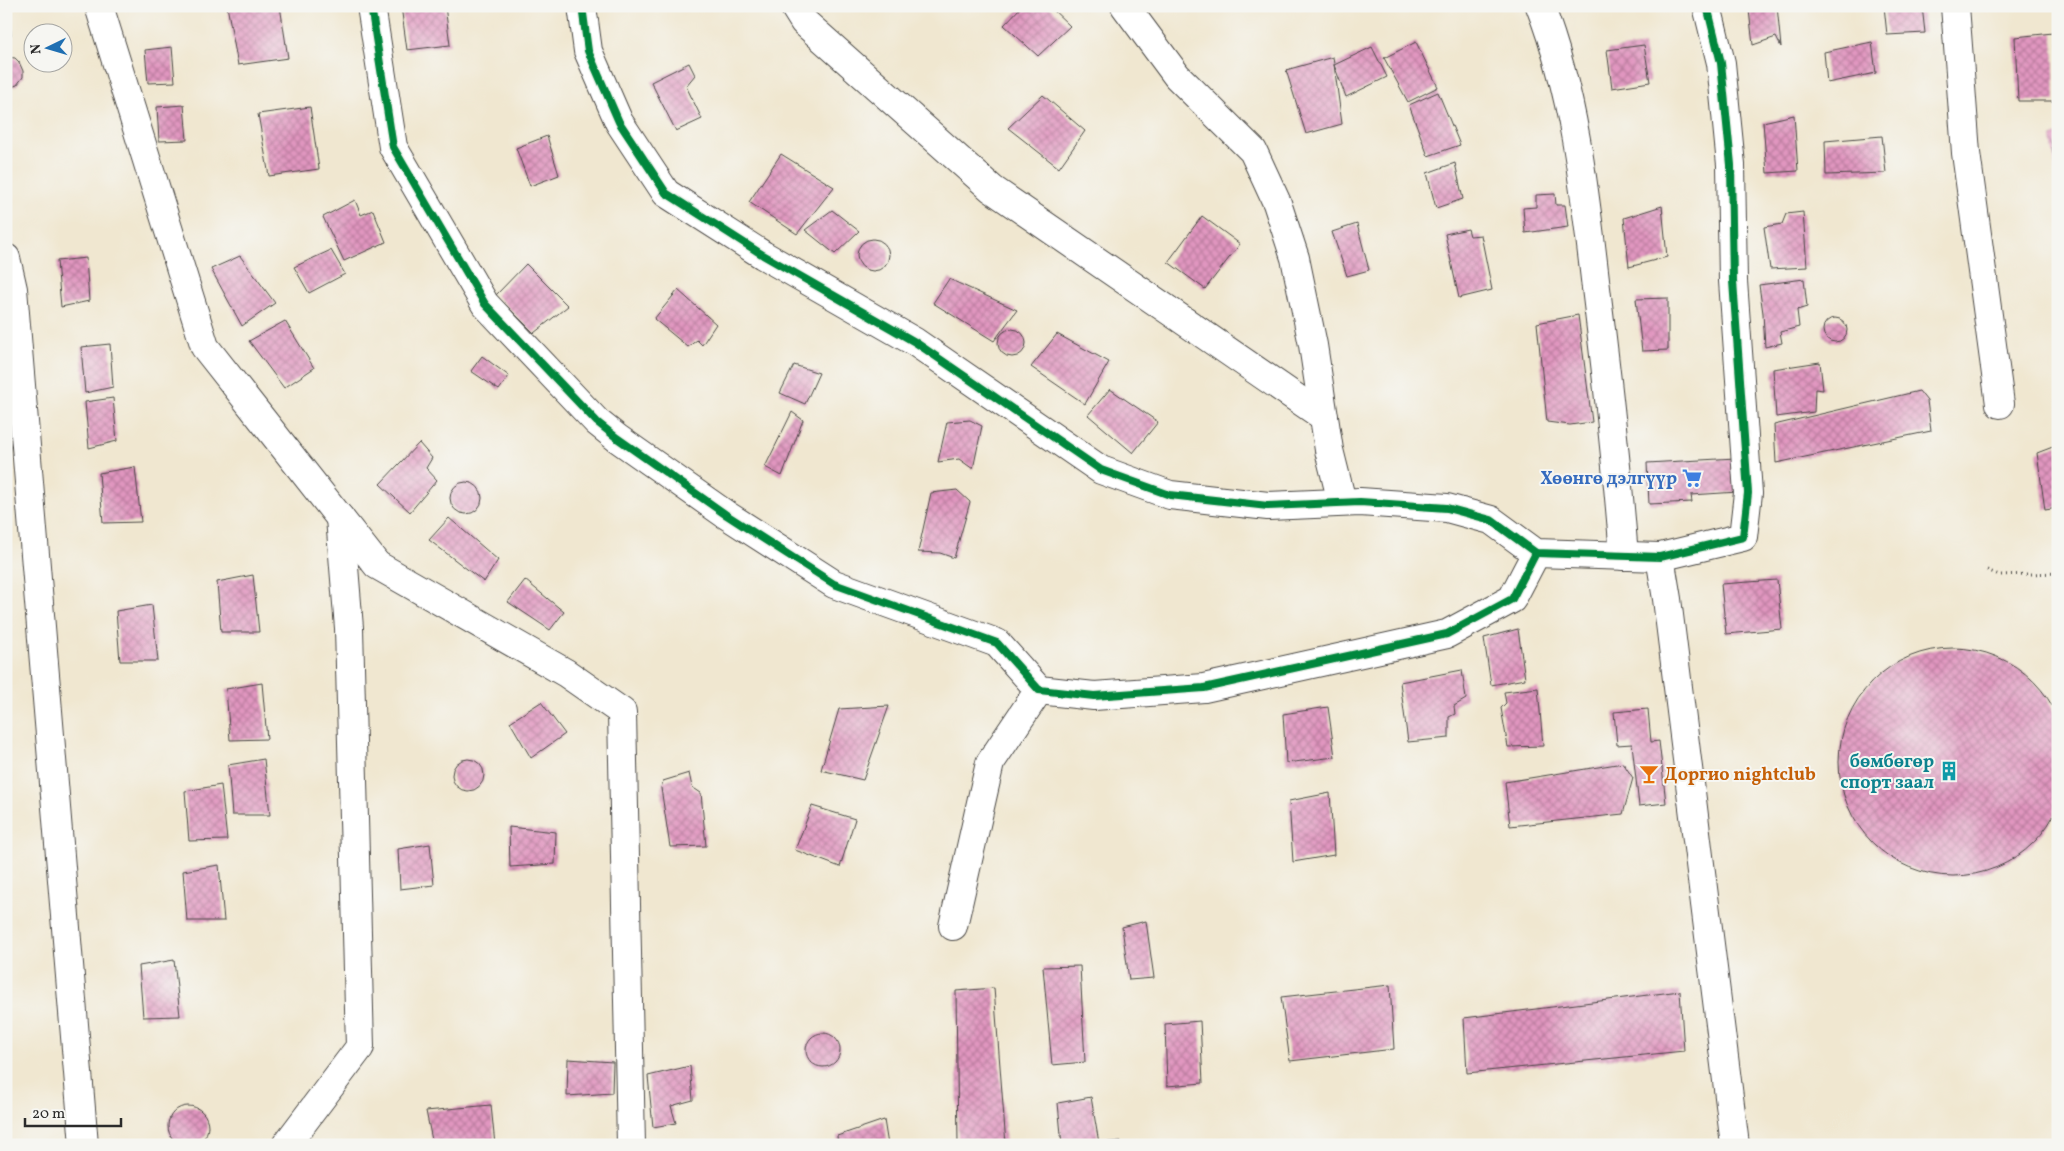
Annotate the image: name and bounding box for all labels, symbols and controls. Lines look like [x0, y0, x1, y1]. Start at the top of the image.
north arrow [22, 22, 72, 72]
text: N [27, 43, 46, 55]
place label: Хөөнгө дэлгүүр [1540, 467, 1677, 492]
supermarket icon: Хөөнгө дэлгүүр [1681, 467, 1703, 489]
place label: бөмбөгөр спорт заал [1840, 750, 1934, 796]
building icon: бөмбөгөр спорт заал [1938, 760, 1960, 782]
bar icon: Доргио nightclub [1638, 763, 1660, 785]
place label: Доргио nightclub [1664, 763, 1816, 788]
scale bar [25, 1096, 121, 1128]
text: 20 m [32, 1104, 65, 1125]

